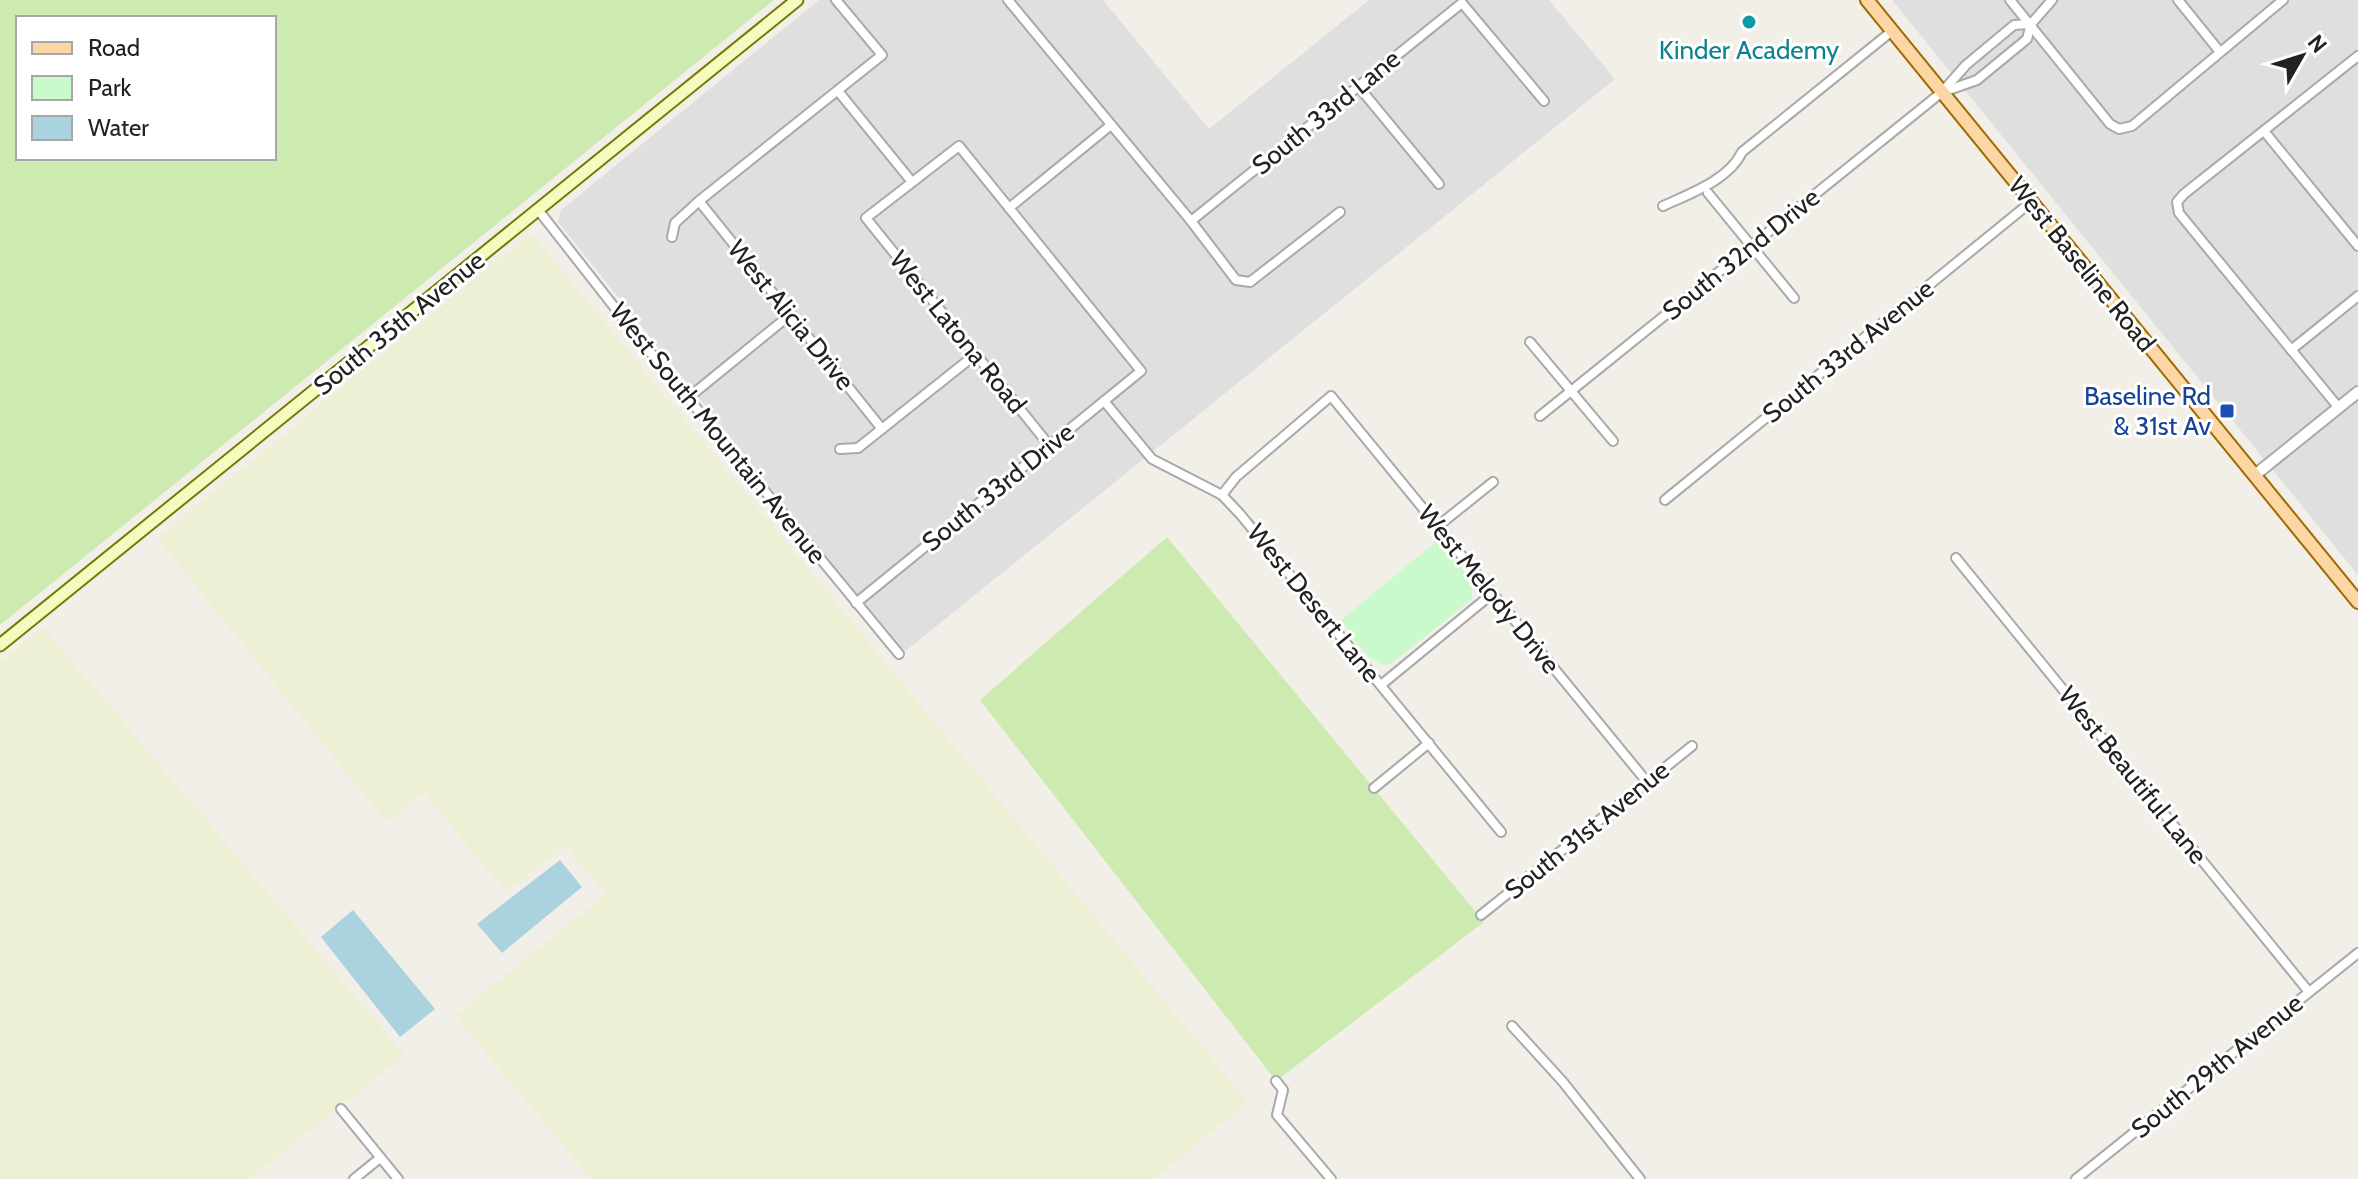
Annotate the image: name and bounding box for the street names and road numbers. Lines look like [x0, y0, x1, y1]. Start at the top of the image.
street label: South 33rd Lane [1245, 42, 1407, 182]
street label: West Baseline Road [2002, 170, 2162, 358]
street label: South 32nd Drive [1656, 181, 1826, 327]
street label: West Alicia Drive [721, 234, 861, 396]
street label: South 35th Avenue [307, 244, 491, 402]
street label: West Latona Road [883, 244, 1033, 420]
street label: South 33rd Avenue [1756, 272, 1940, 430]
street label: West South Mountain Avenue [603, 296, 833, 570]
street label: South 33rd Drive [915, 416, 1081, 558]
street label: West Melody Drive [1411, 498, 1567, 680]
street label: West Desert Lane [1240, 517, 1388, 689]
street label: West Beautiful Lane [2052, 680, 2214, 870]
street label: South 31st Avenue [1498, 754, 1676, 906]
street label: South 29th Avenue [2125, 987, 2309, 1145]

